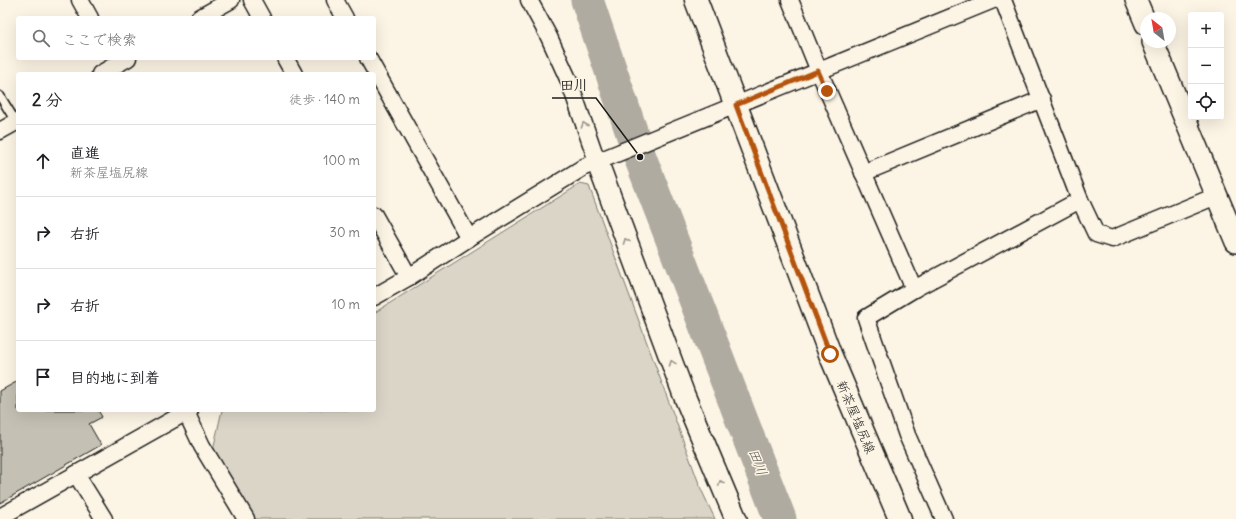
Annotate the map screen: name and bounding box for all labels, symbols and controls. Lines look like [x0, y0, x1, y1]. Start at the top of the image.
north arrow [1140, 12, 1176, 48]
map controls [1188, 12, 1224, 120]
button: + [1188, 12, 1224, 48]
search box [16, 16, 376, 60]
icon: search [30, 27, 52, 49]
text: ここで検索 [62, 30, 137, 49]
button: − [1188, 48, 1224, 84]
callout: 田川 [552, 72, 596, 98]
text: 田川 [560, 76, 588, 94]
route end [818, 82, 836, 100]
button: locate [1188, 84, 1224, 120]
text: 2 分 [32, 89, 62, 111]
text: 徒歩 · 140 m [289, 91, 360, 108]
one-way arrow [580, 121, 589, 128]
text: 直進 [70, 143, 100, 162]
icon: ahead [32, 150, 54, 172]
text: 100 m [323, 152, 360, 169]
text: 新茶屋塩尻線 [70, 164, 148, 181]
icon: right [32, 222, 54, 244]
text: 右折 [70, 224, 100, 243]
text: 30 m [330, 224, 360, 241]
one-way arrow [623, 237, 631, 244]
icon: right [32, 294, 54, 316]
text: 右折 [70, 296, 100, 315]
text: 10 m [332, 296, 360, 313]
route start [821, 345, 839, 363]
one-way arrow [668, 359, 676, 366]
icon: arrive [32, 366, 54, 388]
text: 目的地に到着 [70, 368, 160, 387]
street label: 新茶屋塩尻線 [833, 378, 879, 457]
water label: 田川 [745, 446, 771, 478]
one-way arrow [717, 480, 725, 487]

